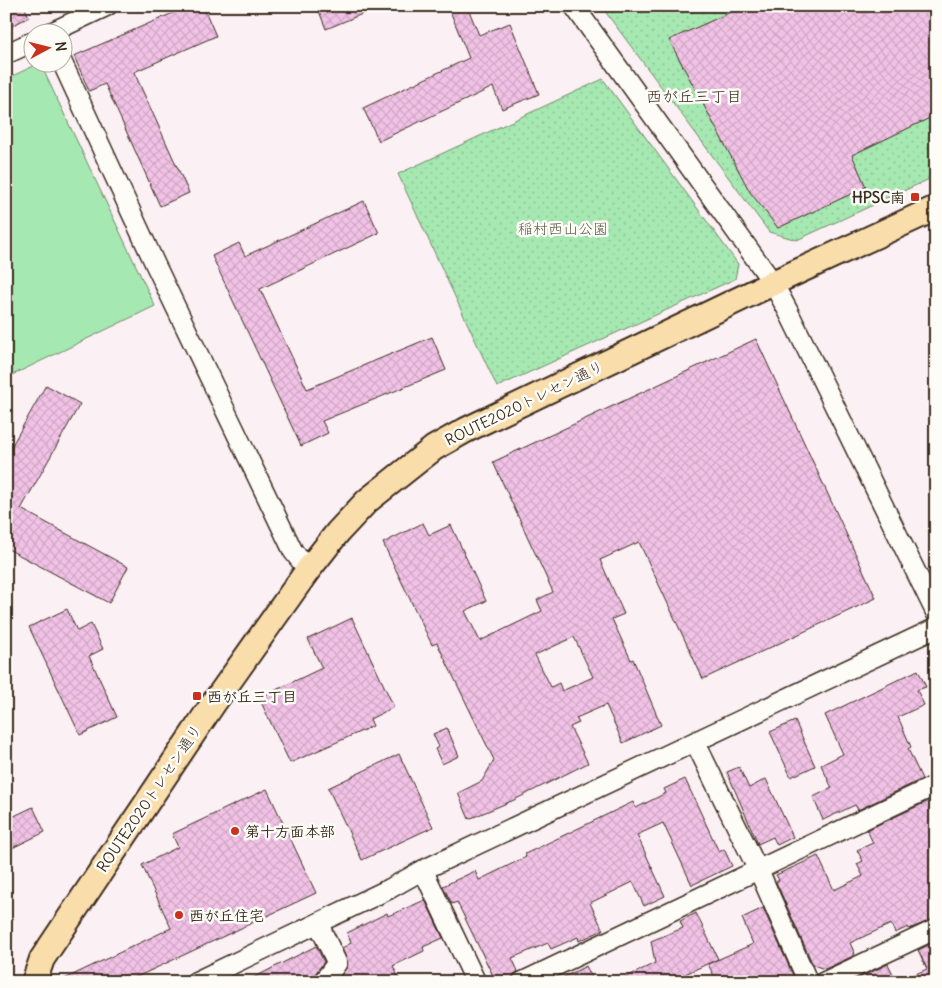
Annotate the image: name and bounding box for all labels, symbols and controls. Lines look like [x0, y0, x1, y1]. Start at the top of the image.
north arrow [22, 22, 72, 72]
text: N [51, 41, 70, 52]
district label: 西が丘三丁目 [646, 86, 742, 106]
place label: HPSC南 [852, 188, 905, 207]
marker: HPSC南 [909, 191, 921, 203]
park label: 稲村西山公園 [518, 219, 608, 238]
street label: ROUTE2020トレセン通り [442, 356, 606, 450]
place label: 西が丘三丁目 [207, 687, 297, 706]
marker: 西が丘三丁目 [191, 690, 203, 702]
street label: ROUTE2020トレセン通り [92, 720, 206, 876]
place label: 第十方面本部 [245, 822, 335, 841]
marker: 第十方面本部 [229, 825, 241, 837]
place label: 西が丘住宅 [189, 906, 264, 925]
marker: 西が丘住宅 [173, 909, 185, 921]

